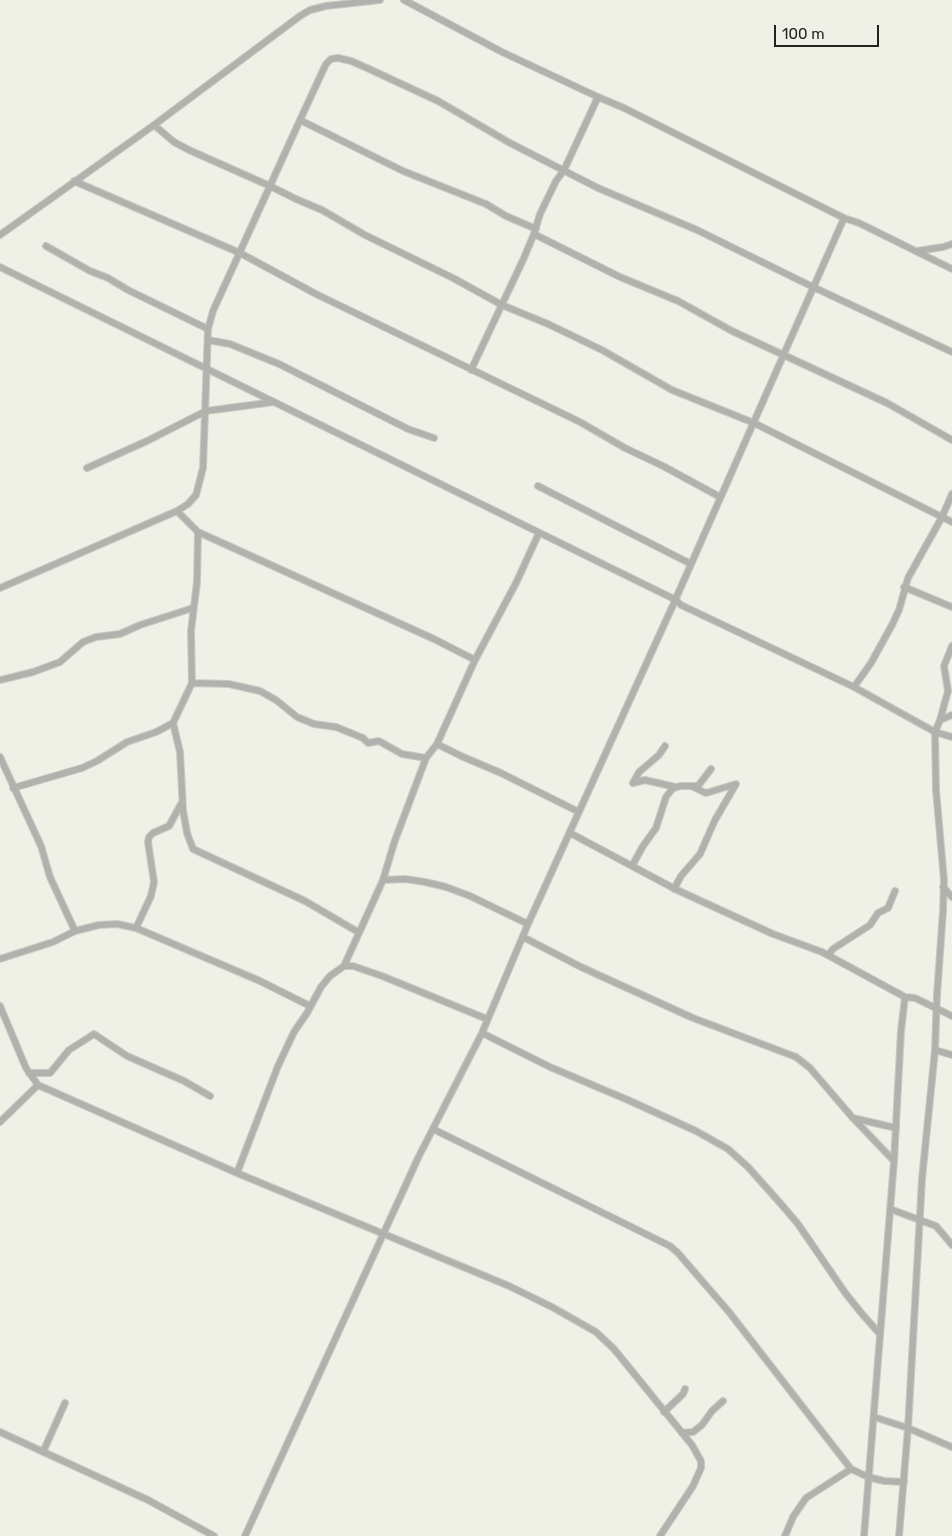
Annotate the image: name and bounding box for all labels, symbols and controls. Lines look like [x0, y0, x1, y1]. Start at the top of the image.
scale bar [777, 15, 882, 47]
text: 100 m [782, 25, 824, 43]

